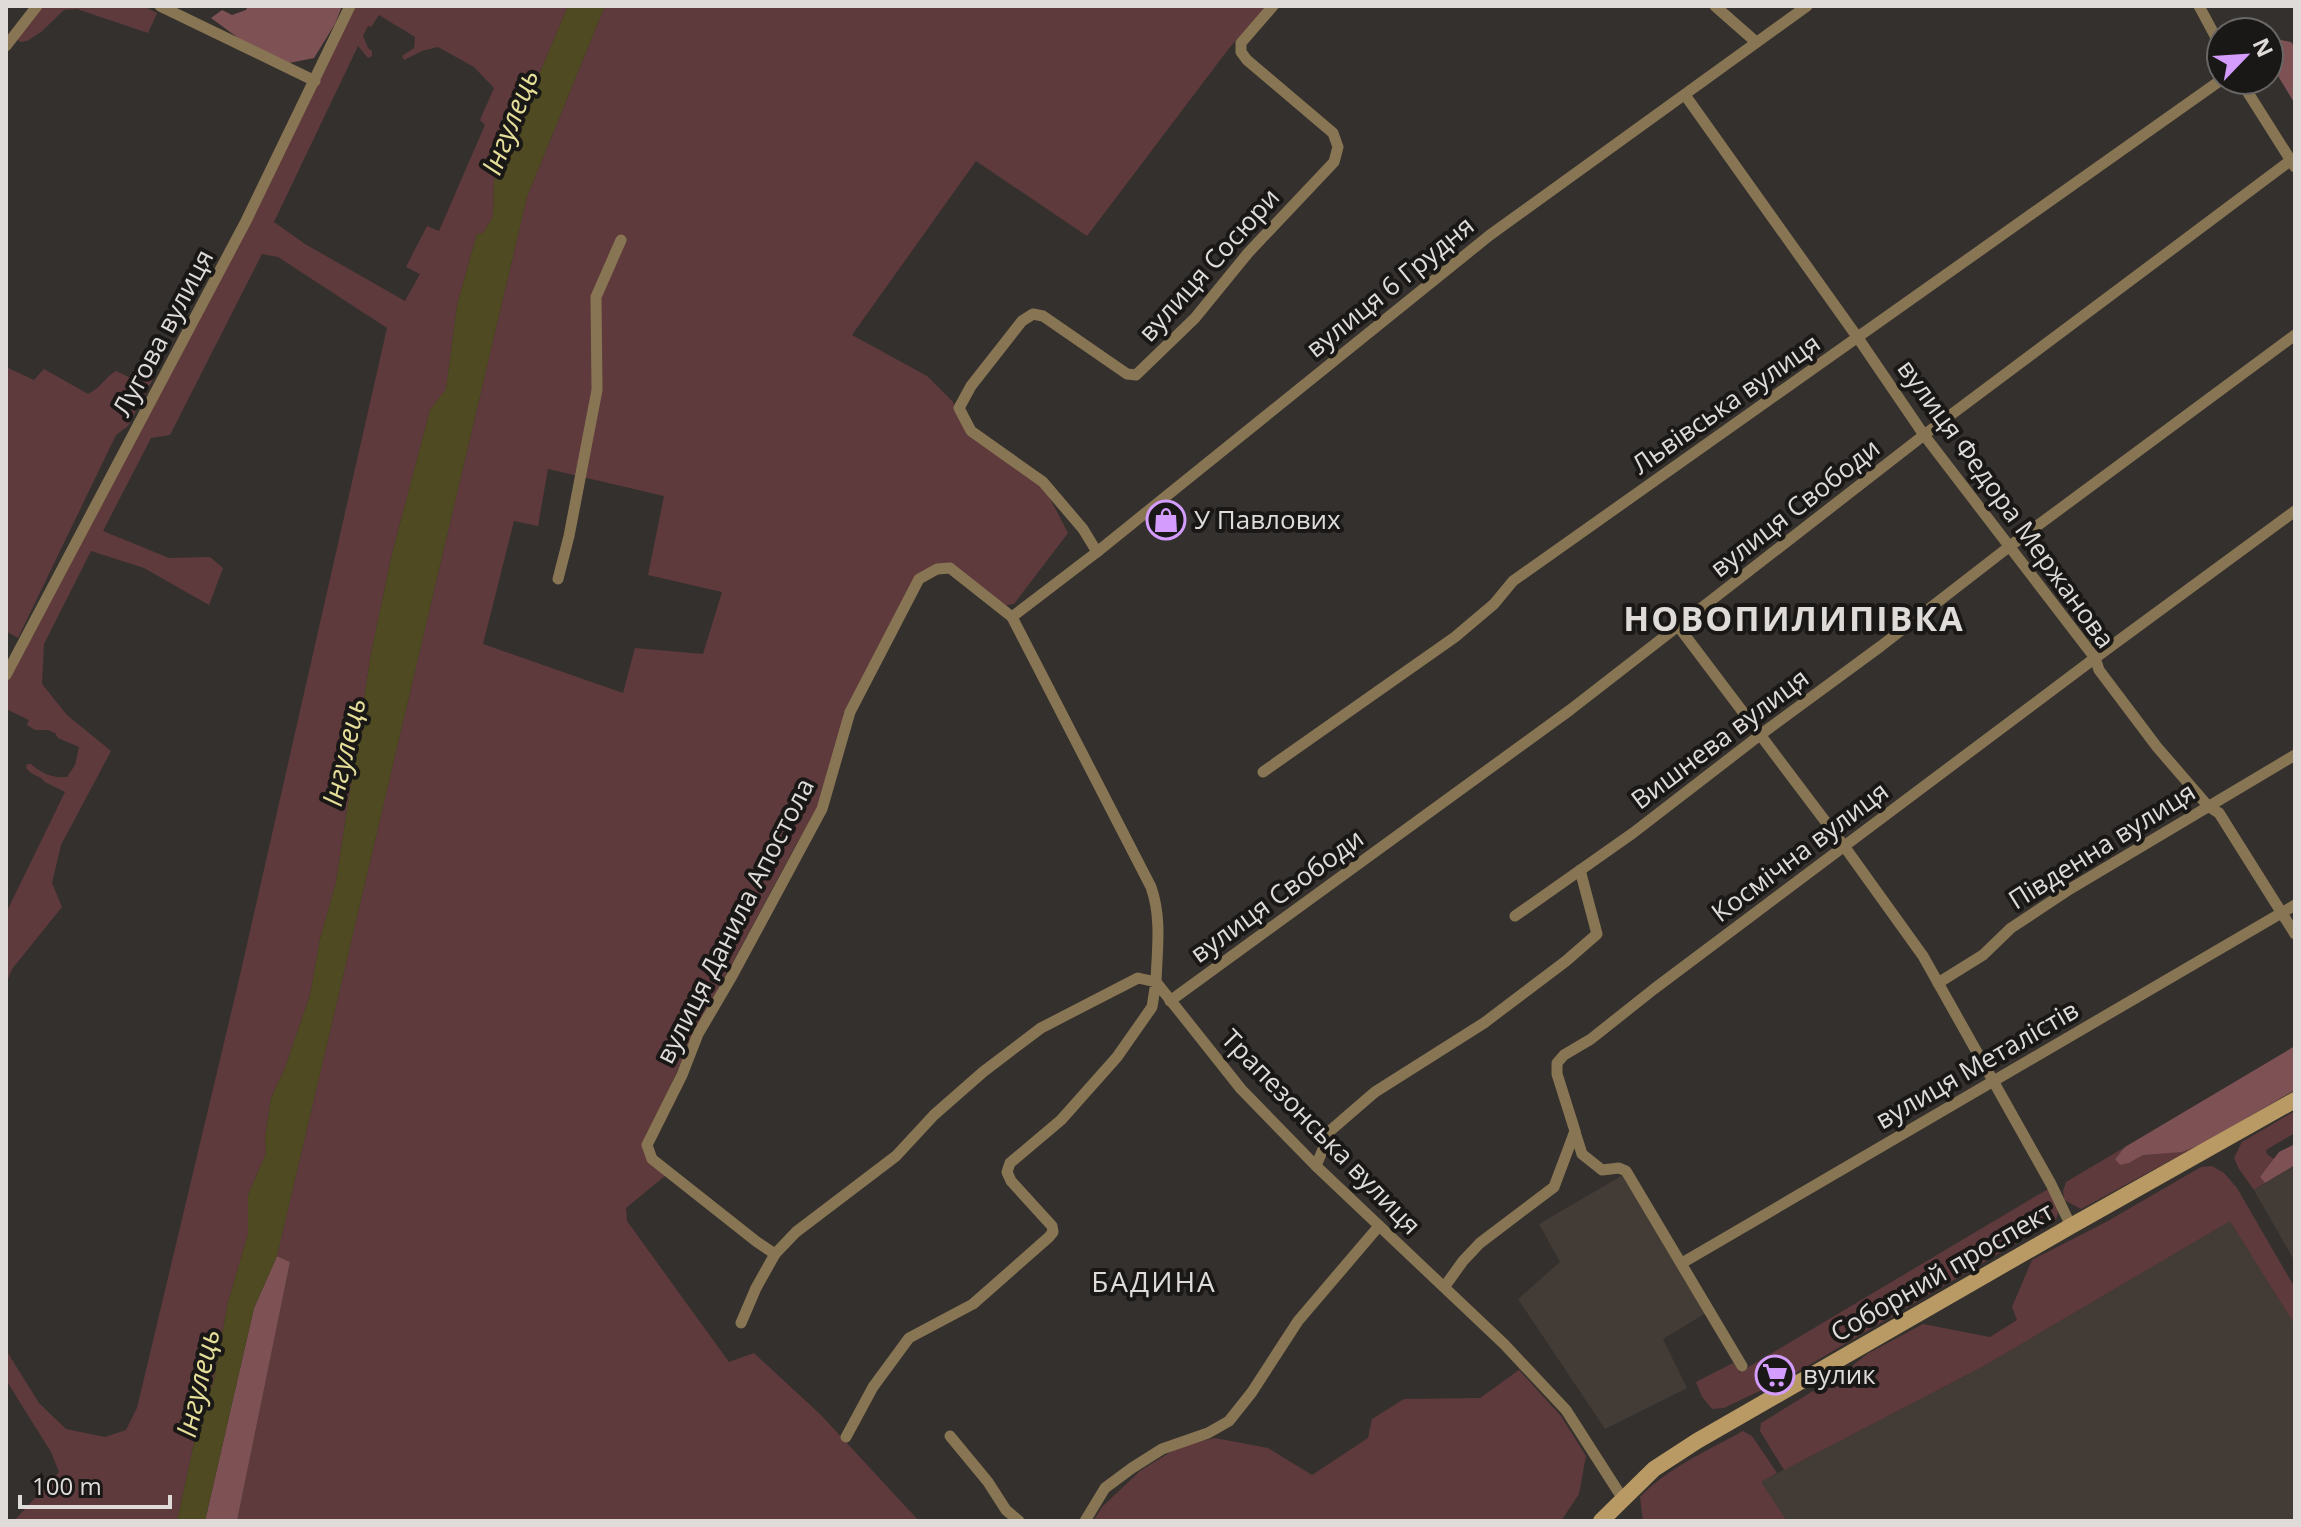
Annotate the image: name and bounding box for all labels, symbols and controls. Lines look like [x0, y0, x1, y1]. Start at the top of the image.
north arrow [2205, 16, 2285, 96]
text: N [2247, 33, 2281, 62]
water label: Інгулець [472, 63, 547, 180]
street label: вулиця Сосюри [1130, 180, 1287, 349]
street label: вулиця 6 Грудня [1298, 207, 1481, 365]
street label: Лугова вулиця [103, 243, 221, 422]
street label: Львівська вулиця [1624, 325, 1827, 482]
street label: вулиця Федора Мержанова [1890, 352, 2124, 655]
street label: вулиця Свободи [1702, 430, 1887, 585]
shop icon: У Павлових [1145, 499, 1187, 541]
place label: У Павлових [1194, 501, 1341, 537]
district label: НОВОПИЛИПІВКА [1623, 595, 1965, 641]
street label: Вишнева вулиця [1623, 660, 1816, 817]
water label: Інгулець [312, 694, 374, 810]
street label: вулиця Данила Апостола [646, 772, 822, 1069]
street label: Космічна вулиця [1703, 773, 1895, 930]
street label: Південна вулиця [2001, 773, 2202, 917]
street label: вулиця Свободи [1182, 820, 1370, 970]
street label: вулиця Металістів [1868, 991, 2085, 1137]
street label: Трапезонська вулиця [1214, 1021, 1429, 1242]
street label: Соборний проспект [1823, 1193, 2060, 1350]
district label: БАДИНА [1091, 1262, 1217, 1300]
water label: Інгулець [166, 1325, 228, 1441]
supermarket icon: вулик [1754, 1354, 1796, 1396]
place label: вулик [1803, 1356, 1876, 1392]
scale bar [20, 1459, 170, 1509]
text: 100 m [32, 1469, 102, 1502]

